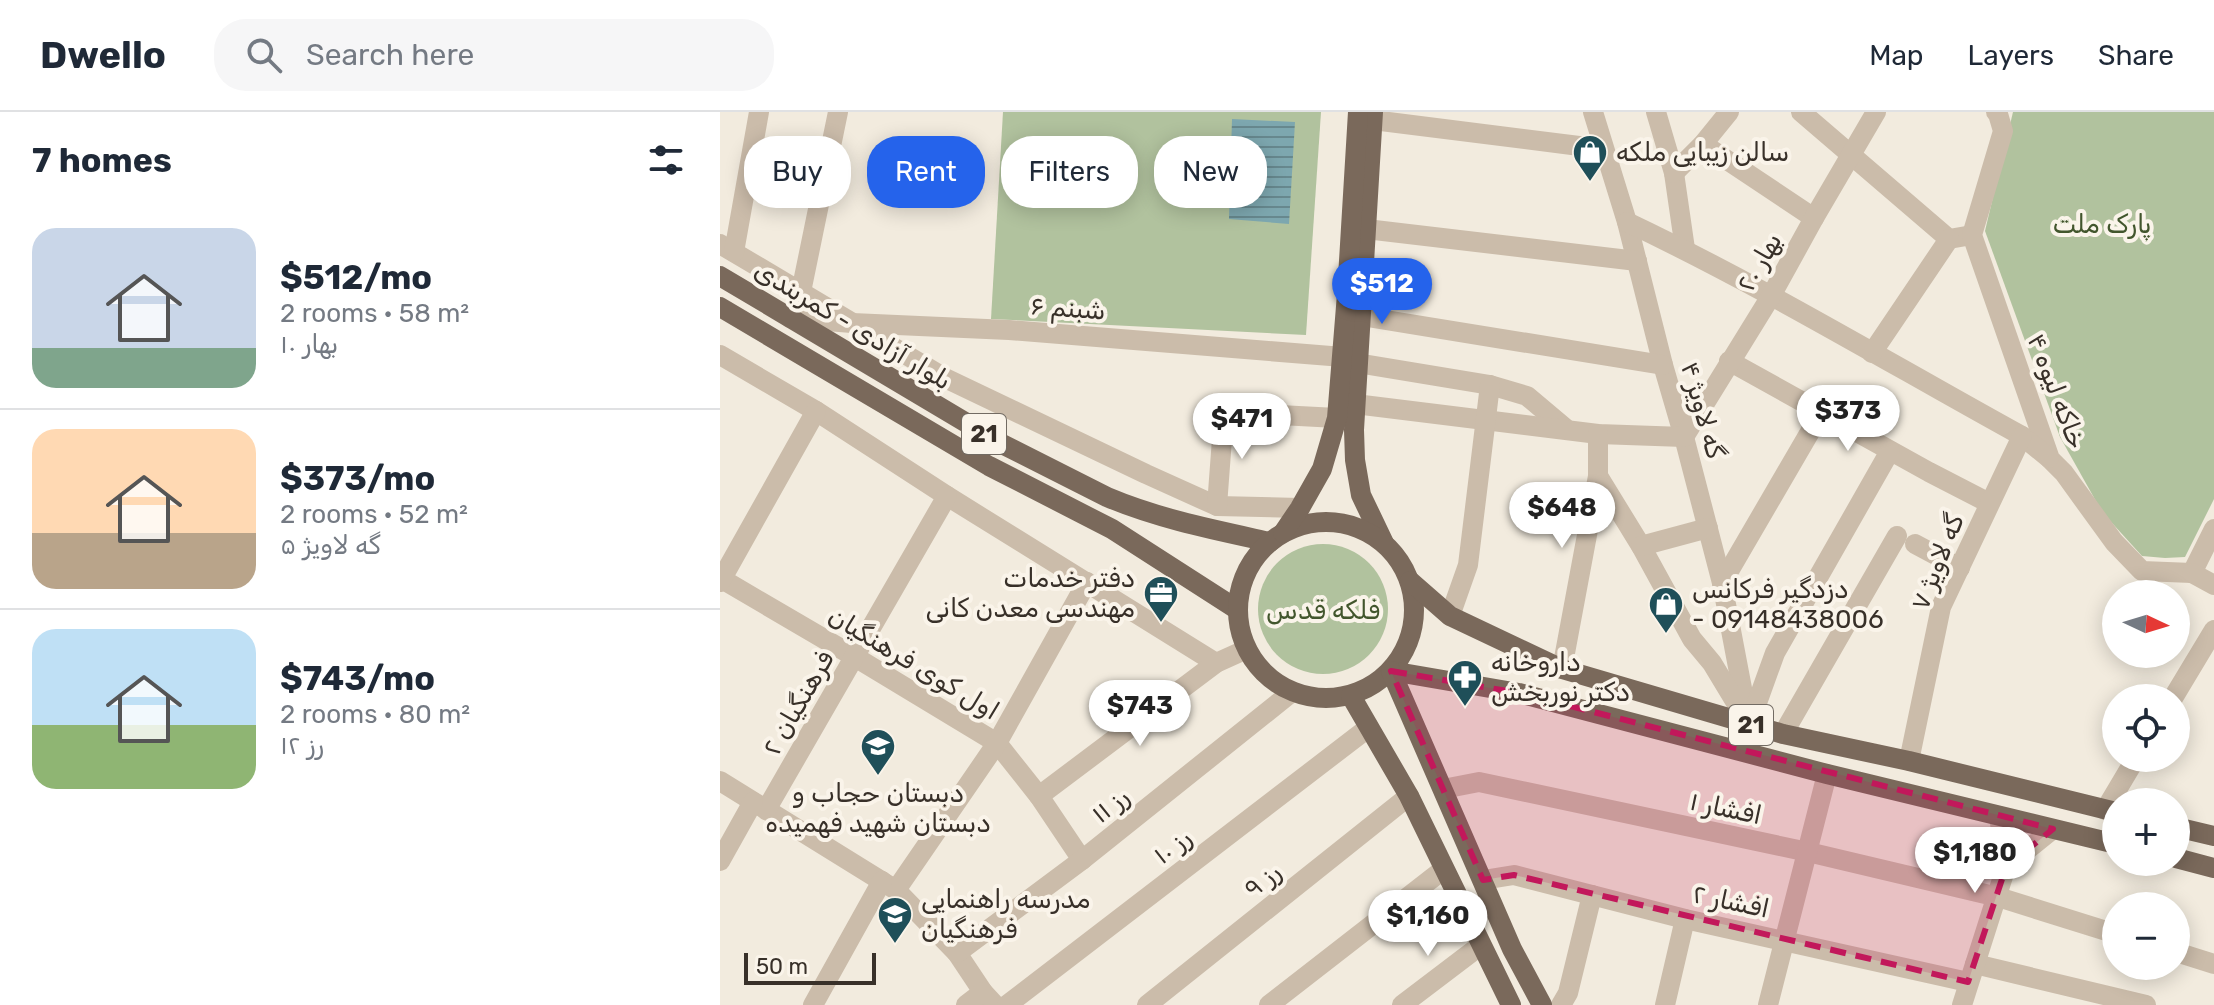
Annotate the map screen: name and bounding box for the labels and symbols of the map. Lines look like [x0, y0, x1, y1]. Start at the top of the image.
shop icon: سالن زیبایی ملکه [1571, 133, 1609, 183]
place label: سالن زیبایی ملکه [1616, 137, 1789, 168]
park label: پارک ملت [2052, 209, 2152, 241]
street label: بهار ۲۰ [1730, 227, 1789, 297]
street label: بلوار آزادی - کمربندی [749, 254, 957, 396]
pin: $512 [1335, 258, 1429, 326]
street label: شبنم ۶ [1029, 290, 1107, 328]
street label: خاکه لیوه ۴ [2020, 329, 2093, 453]
street label: گه لاویژ ۴ [1674, 358, 1731, 462]
pin: $373 [1801, 385, 1895, 453]
pin: $471 [1195, 393, 1289, 461]
road number: 21 [962, 414, 1006, 454]
pin: $648 [1515, 482, 1609, 550]
street label: گه لاویژ ۷ [1904, 509, 1971, 615]
place label: دفتر خدمات مهندسی معدن کانی [926, 563, 1135, 624]
office icon: دفتر خدمات مهندسی معدن کانی [1142, 574, 1180, 624]
place label: دزدگیر فرکانس - 09148438006 [1692, 574, 1884, 635]
north arrow [2102, 580, 2190, 668]
shop icon: دزدگیر فرکانس - 09148438006 [1647, 585, 1685, 635]
park label: فلکه قدس [1266, 595, 1380, 626]
street label: اول کوی فرهنگیان [823, 600, 1005, 727]
street label: فرهنگیان ۲ [756, 646, 841, 761]
place label: داروخانه دکتر نوربخش [1491, 647, 1630, 708]
pharmacy icon: داروخانه دکتر نوربخش [1446, 658, 1484, 708]
pin: $743 [1093, 680, 1187, 748]
road number: 21 [1729, 705, 1773, 745]
school or university icon: دبستان حجاب و دبستان شهید فهمیده [859, 727, 897, 777]
place label: دبستان حجاب و دبستان شهید فهمیده [765, 778, 991, 839]
street label: رز ۱۱ [1085, 781, 1135, 830]
street label: افشار ۱ [1687, 786, 1765, 831]
street label: رز ۱۰ [1147, 822, 1197, 871]
pin: $1,180 [1910, 827, 2040, 895]
street label: رز ۹ [1238, 856, 1287, 905]
street label: افشار ۲ [1690, 878, 1772, 925]
place label: مدرسه راهنمایی فرهنگیان [921, 884, 1090, 945]
pin: $1,160 [1363, 890, 1493, 958]
school or university icon: مدرسه راهنمایی فرهنگیان [876, 895, 914, 945]
scale bar [744, 949, 876, 985]

